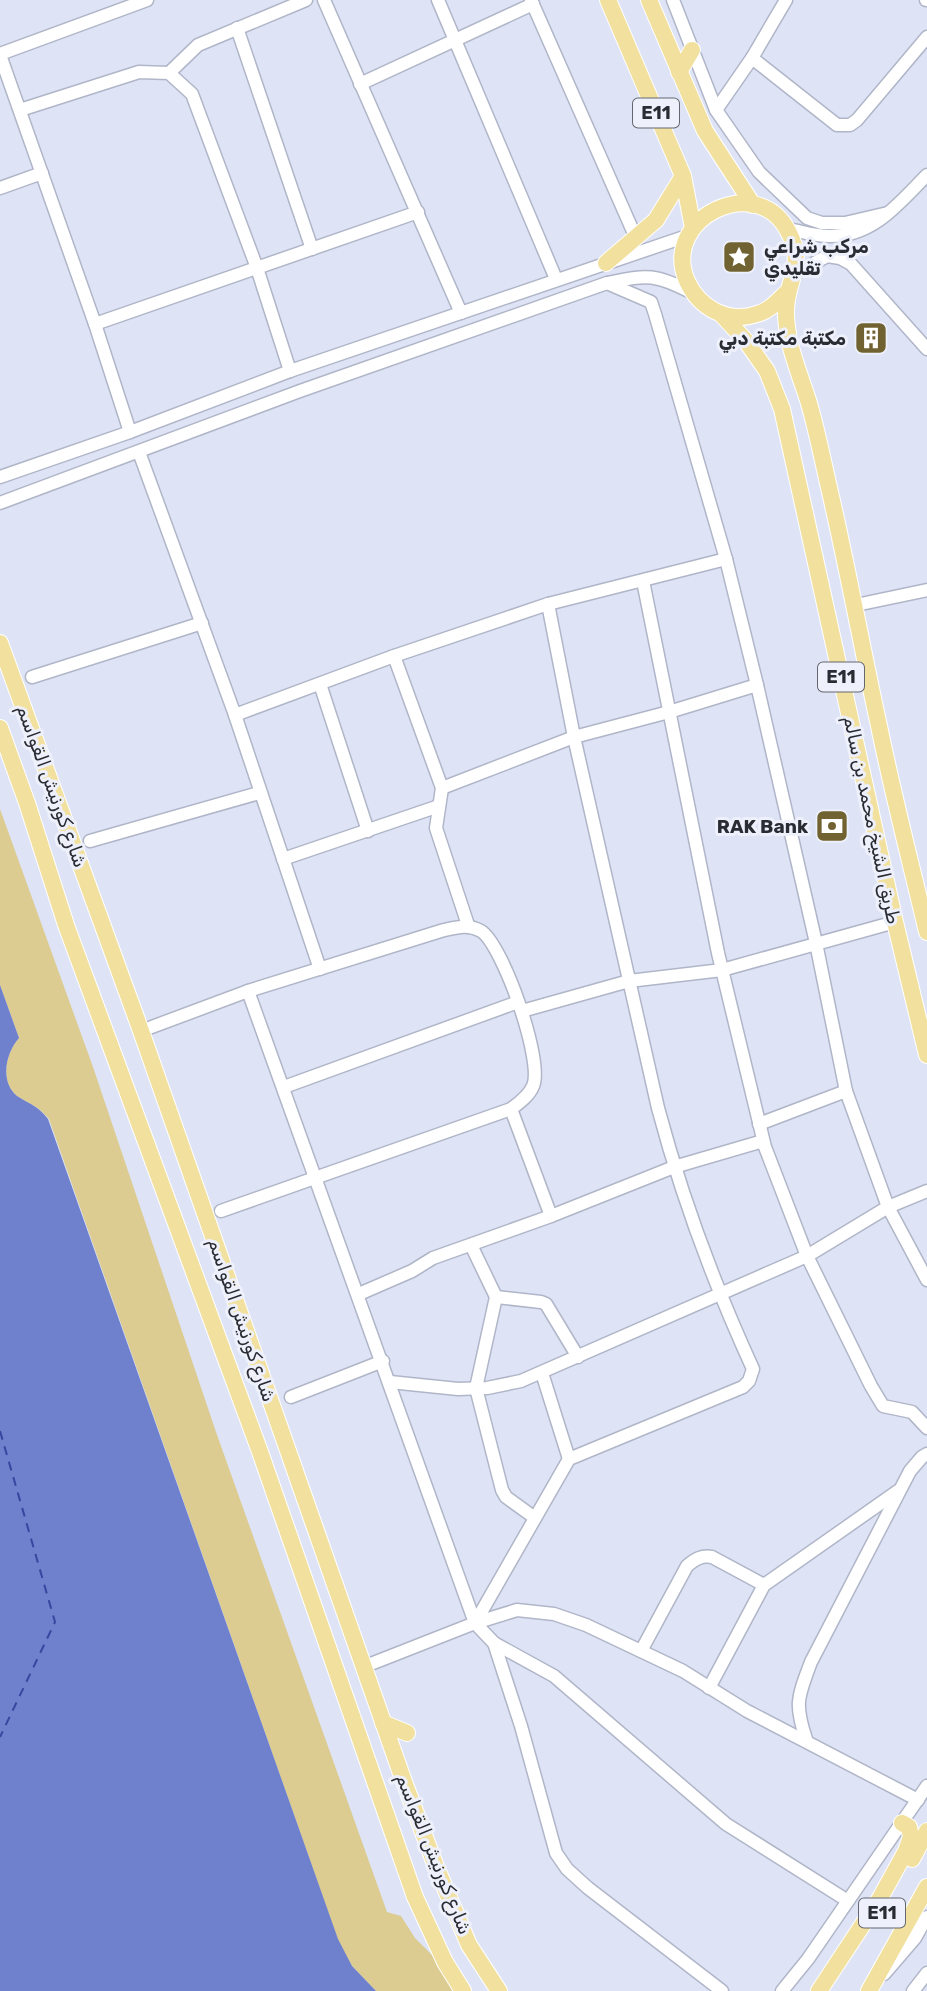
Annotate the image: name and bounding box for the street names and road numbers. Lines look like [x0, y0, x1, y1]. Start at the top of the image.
road number: E11 [633, 98, 679, 128]
road number: E11 [818, 662, 864, 692]
street label: شارع كورنيش القواسم [10, 702, 92, 871]
street label: طريق الشيخ محمد بن سالم [837, 714, 905, 927]
street label: شارع كورنيش القواسم [201, 1235, 281, 1405]
street label: شارع كورنيش القواسم [389, 1770, 477, 1939]
road number: E11 [859, 1898, 905, 1927]

